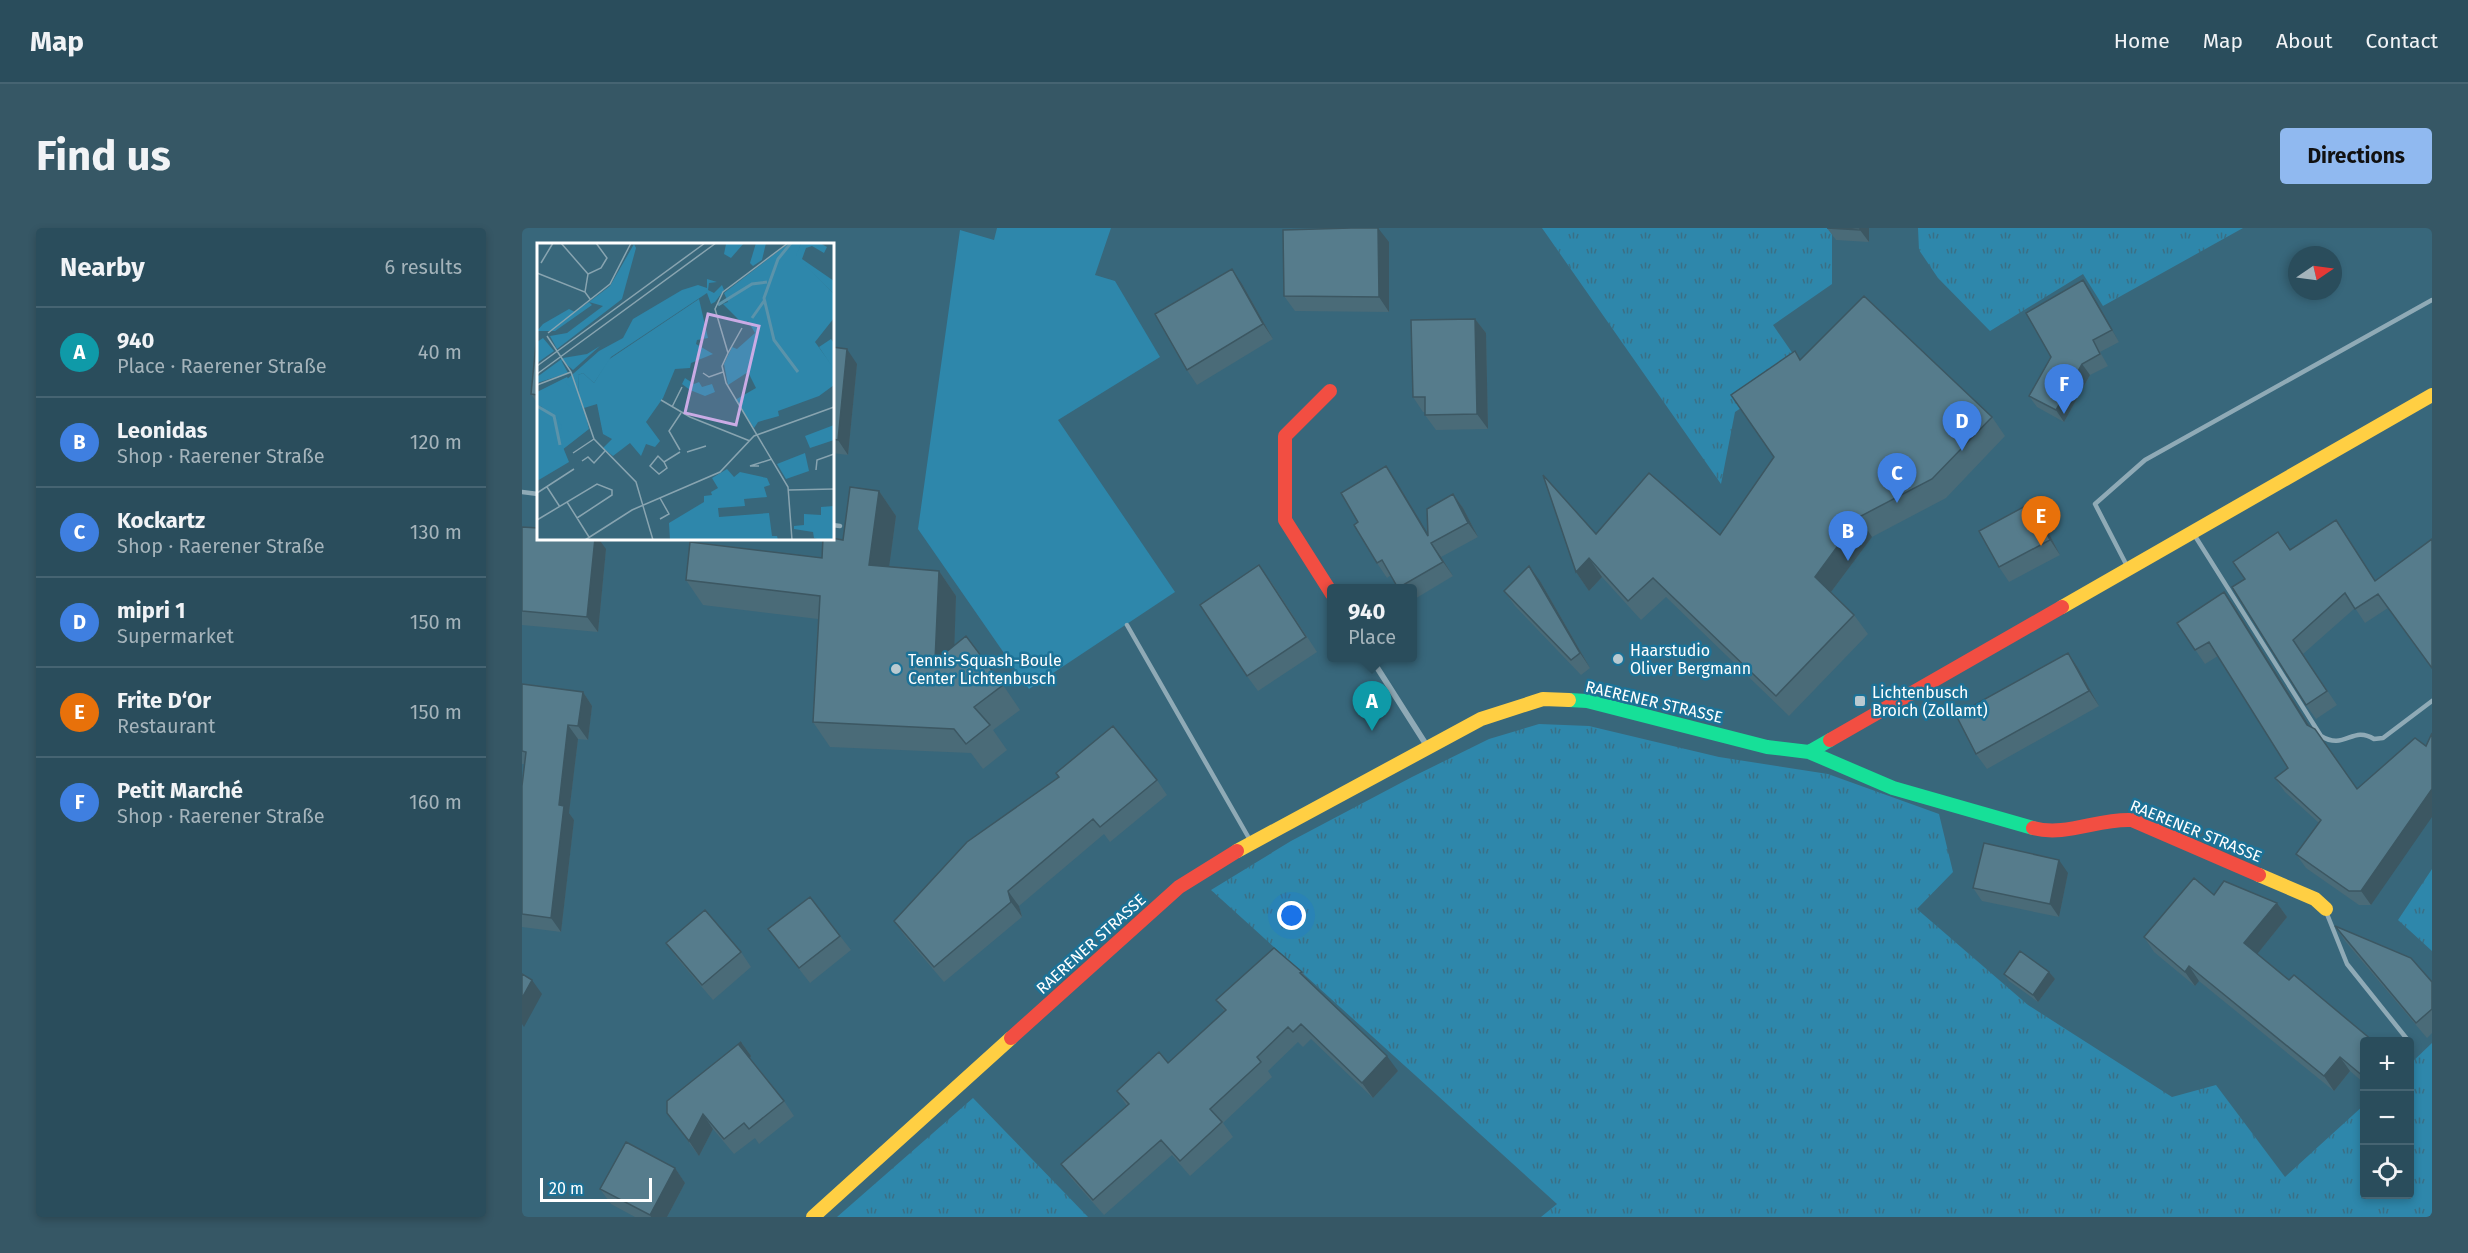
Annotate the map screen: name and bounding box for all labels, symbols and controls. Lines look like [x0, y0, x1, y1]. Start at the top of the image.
text: Map [30, 25, 84, 58]
text: Home [2114, 28, 2170, 54]
text: Map [2203, 28, 2243, 54]
text: About [2276, 28, 2333, 54]
text: Contact [2366, 28, 2438, 54]
button: Directions [2280, 128, 2432, 184]
text: Find us [36, 131, 171, 181]
inset map [537, 243, 834, 540]
north arrow [2288, 246, 2342, 300]
text: Nearby [60, 252, 145, 283]
text: 6 results [385, 255, 462, 279]
text: 940 [117, 327, 154, 354]
text: A [74, 340, 85, 364]
text: 40 m [418, 340, 462, 364]
text: Place · Raerener Straße [117, 354, 327, 378]
pin: F [2044, 364, 2084, 414]
pin: D [1942, 402, 1982, 451]
text: Leonidas [117, 417, 207, 444]
text: B [73, 430, 86, 454]
text: 120 m [410, 430, 462, 454]
text: Shop · Raerener Straße [117, 444, 325, 468]
pin: C [1878, 454, 1916, 503]
pin: E [2022, 496, 2060, 546]
text: Kockartz [117, 507, 205, 534]
pin: B [1828, 512, 1868, 561]
text: C [74, 520, 85, 544]
text: 130 m [410, 520, 462, 544]
text: Shop · Raerener Straße [117, 534, 325, 558]
popup [1327, 584, 1417, 662]
text: mipri 1 [117, 597, 185, 624]
text: 940 [1348, 598, 1385, 625]
text: D [73, 610, 86, 634]
text: 150 m [410, 610, 462, 634]
text: Supermarket [117, 624, 234, 648]
text: Place [1348, 625, 1396, 649]
place label: Haarstudio Oliver Bergmann [1630, 641, 1751, 678]
place label: Tennis-Squash-Boule Center Lichtenbusch [908, 651, 1062, 688]
marker: Haarstudio Oliver Bergmann [1611, 652, 1625, 666]
marker: Tennis-Squash-Boule Center Lichtenbusch [889, 662, 903, 676]
street label: RAERENER STRASSE [1583, 677, 1725, 727]
pin: A [1352, 682, 1392, 731]
place label: Lichtenbusch Broich (Zollamt) [1872, 683, 1988, 720]
text: Frite D‘Or [117, 687, 211, 714]
marker: Lichtenbusch Broich (Zollamt) [1853, 694, 1867, 708]
text: E [74, 700, 85, 724]
text: 150 m [410, 700, 462, 724]
text: Restaurant [117, 714, 215, 738]
text: Petit Marché [117, 777, 243, 804]
text: F [75, 790, 84, 814]
text: 160 m [409, 790, 462, 814]
street label: RAERENER STRASSE [2127, 796, 2265, 866]
text: Shop · Raerener Straße [117, 804, 325, 828]
street label: RAERENER STRASSE [1032, 890, 1150, 998]
your location [1277, 901, 1306, 930]
map controls [2360, 1037, 2414, 1199]
button: + [2360, 1037, 2414, 1091]
button: − [2360, 1091, 2414, 1145]
button: locate [2360, 1145, 2414, 1199]
scale bar [540, 1175, 652, 1202]
text: 20 m [549, 1179, 584, 1198]

